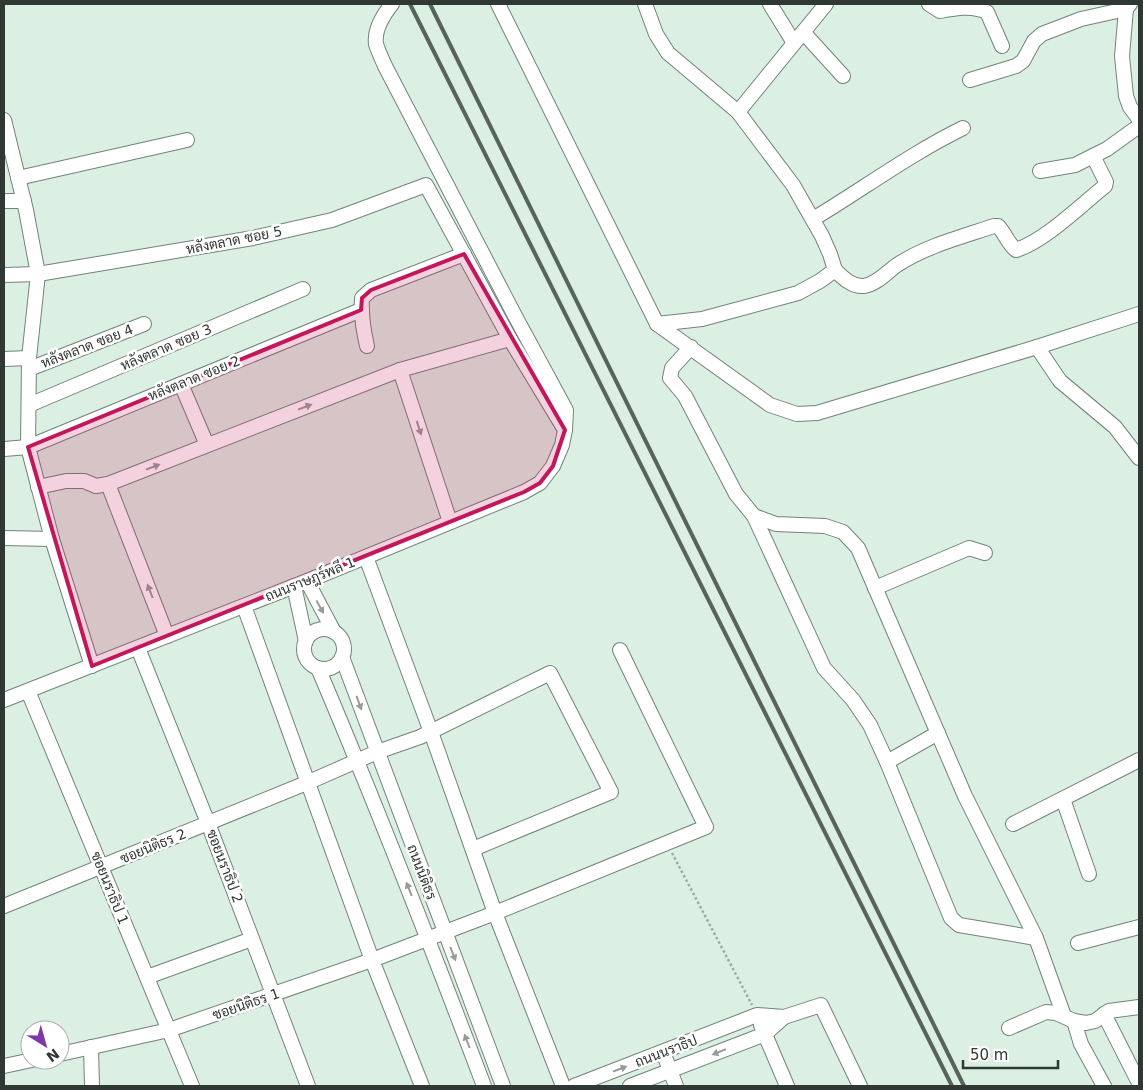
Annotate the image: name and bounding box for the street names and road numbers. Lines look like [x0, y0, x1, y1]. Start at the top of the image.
street label: หลังตลาด ซอย 5 [185, 223, 283, 257]
street label: หลังตลาด ซอย 4 [39, 321, 136, 371]
street label: หลังตลาด ซอย 3 [118, 321, 214, 373]
street label: หลังตลาด ซอย 2 [146, 352, 242, 404]
street label: ถนนราษฎร์พลี 1 [262, 553, 358, 605]
street label: ซอยนิติธร 2 [118, 825, 188, 867]
street label: ซอยนราธิป 2 [204, 827, 246, 905]
street label: ถนนนิติธร [404, 842, 440, 902]
street label: ซอยนราธิป 1 [88, 849, 132, 927]
street label: ซอยนิติธร 1 [210, 985, 282, 1023]
street label: ถนนนราธิป [633, 1032, 699, 1070]

